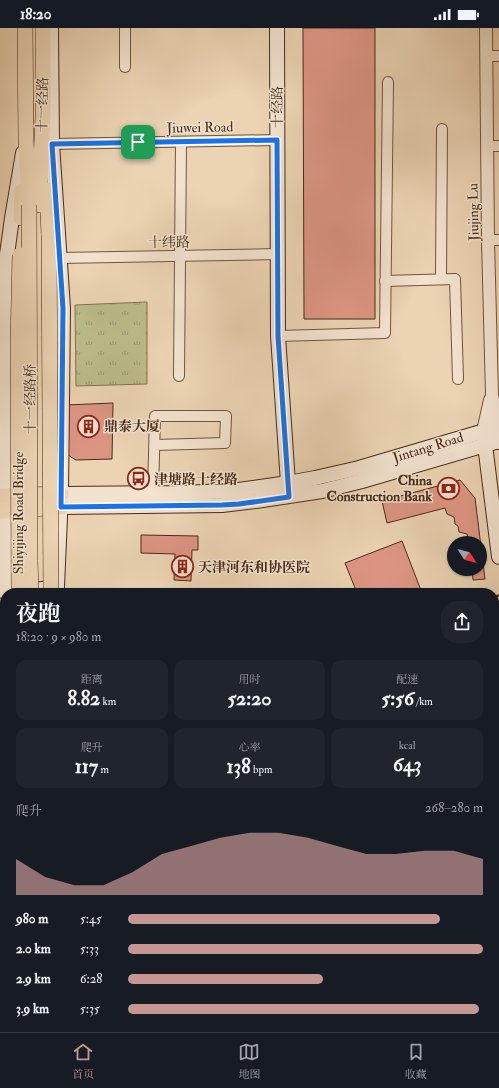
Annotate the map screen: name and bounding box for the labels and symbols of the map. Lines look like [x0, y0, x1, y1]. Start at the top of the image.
street label: 十一经路 [34, 77, 51, 133]
street label: 十经路 [269, 86, 286, 128]
street label: Jiuwei Road [165, 118, 234, 137]
pin [121, 125, 155, 159]
street label: Jiujing Lu [464, 183, 483, 242]
street label: 十纬路 [148, 234, 190, 251]
street label: 十一经路桥 [22, 364, 39, 434]
building icon: 鼎泰大厦 [76, 413, 102, 439]
place label: 鼎泰大厦 [104, 418, 160, 435]
street label: Jintang Road [390, 429, 466, 467]
street label: Shiyijing Road Bridge [10, 452, 28, 574]
bus stop icon: 津塘路十经路 [126, 466, 152, 492]
place label: 津塘路十经路 [154, 471, 238, 488]
place label: China Construction Bank [326, 472, 433, 505]
bank icon: China Construction Bank [435, 475, 461, 501]
north arrow [447, 536, 487, 576]
building icon: 天津河东和协医院 [170, 554, 196, 580]
place label: 天津河东和协医院 [198, 559, 310, 576]

